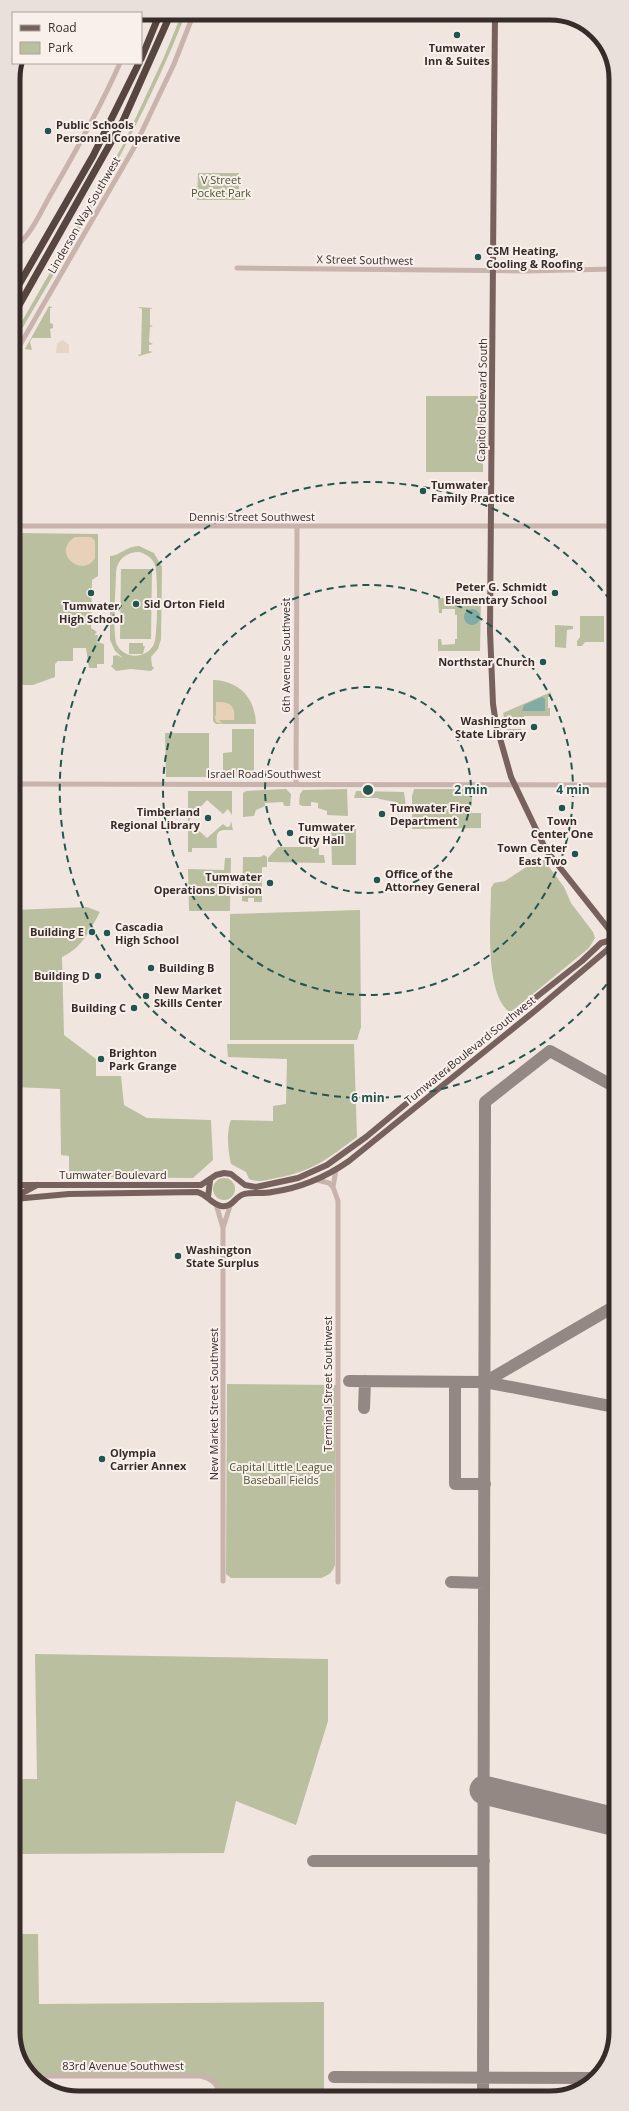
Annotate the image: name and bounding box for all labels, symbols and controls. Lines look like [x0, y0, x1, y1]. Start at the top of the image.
legend [12, 12, 142, 64]
text: Road [48, 19, 77, 36]
marker: Tumwater Inn & Suites [452, 30, 462, 40]
text: Park [48, 39, 74, 56]
place label: Tumwater Inn & Suites [424, 40, 490, 68]
place label: Public Schools Personnel Cooperative [56, 117, 181, 145]
marker: Public Schools Personnel Cooperative [43, 126, 53, 136]
street label: Linderson Way Southwest [44, 153, 123, 276]
park label: V Street Pocket Park [191, 172, 251, 200]
place label: CSM Heating, Cooling & Roofing [486, 243, 583, 271]
street label: X Street Southwest [317, 251, 414, 268]
marker: CSM Heating, Cooling & Roofing [473, 252, 483, 262]
street label: Capitol Boulevard South [473, 338, 490, 462]
place label: Tumwater Family Practice [431, 477, 515, 505]
marker: Tumwater Family Practice [418, 486, 428, 496]
street label: Dennis Street Southwest [189, 509, 315, 524]
place label: Peter G. Schmidt Elementary School [445, 579, 547, 607]
marker: Tumwater High School [86, 588, 96, 598]
marker: Peter G. Schmidt Elementary School [550, 588, 560, 598]
place label: Sid Orton Field [144, 596, 225, 611]
street label: 6th Avenue Southwest [278, 597, 293, 712]
place label: Tumwater High School [59, 598, 123, 626]
marker: Sid Orton Field [131, 599, 141, 609]
place label: Northstar Church [438, 654, 535, 669]
marker: Northstar Church [538, 657, 548, 667]
place label: Washington State Library [455, 713, 527, 741]
marker: Washington State Library [529, 722, 539, 732]
street label: Israel Road Southwest [207, 766, 321, 781]
text: 2 min [454, 781, 488, 798]
text: 4 min [556, 781, 590, 798]
centre of rings [361, 783, 375, 797]
place label: Tumwater Fire Department [390, 800, 471, 828]
marker: Town Center One [557, 803, 567, 813]
place label: Timberland Regional Library [110, 804, 201, 832]
marker: Tumwater Fire Department [377, 809, 387, 819]
marker: Timberland Regional Library [203, 813, 213, 823]
place label: Town Center One [531, 813, 594, 841]
place label: Tumwater City Hall [298, 819, 355, 847]
marker: Tumwater City Hall [285, 828, 295, 838]
place label: Town Center East Two [497, 840, 567, 868]
marker: Town Center East Two [570, 849, 580, 859]
place label: Office of the Attorney General [385, 866, 480, 894]
place label: Tumwater Operations Division [154, 869, 262, 897]
marker: Office of the Attorney General [372, 875, 382, 885]
marker: Tumwater Operations Division [265, 878, 275, 888]
place label: Cascadia High School [115, 919, 179, 947]
place label: Building E [30, 924, 84, 939]
marker: Building E [87, 927, 97, 937]
marker: Cascadia High School [102, 928, 112, 938]
place label: Building B [159, 960, 214, 975]
marker: Building B [146, 963, 156, 973]
place label: Building D [34, 968, 90, 983]
marker: Building D [93, 971, 103, 981]
place label: New Market Skills Center [154, 982, 222, 1010]
marker: New Market Skills Center [141, 991, 151, 1001]
street label: Tumwater Boulevard Southwest [401, 992, 538, 1107]
place label: Building C [71, 1000, 126, 1015]
marker: Building C [129, 1003, 139, 1013]
place label: Brighton Park Grange [109, 1045, 177, 1073]
marker: Brighton Park Grange [96, 1054, 106, 1064]
text: 6 min [351, 1089, 385, 1106]
street label: Tumwater Boulevard [59, 1167, 167, 1182]
place label: Washington State Surplus [186, 1242, 259, 1270]
marker: Washington State Surplus [173, 1251, 183, 1261]
street label: Terminal Street Southwest [320, 1316, 335, 1452]
street label: New Market Street Southwest [206, 1328, 221, 1480]
place label: Olympia Carrier Annex [110, 1445, 187, 1473]
marker: Olympia Carrier Annex [97, 1454, 107, 1464]
park label: Capital Little League Baseball Fields [229, 1459, 333, 1487]
street label: 83rd Avenue Southwest [62, 2058, 184, 2073]

